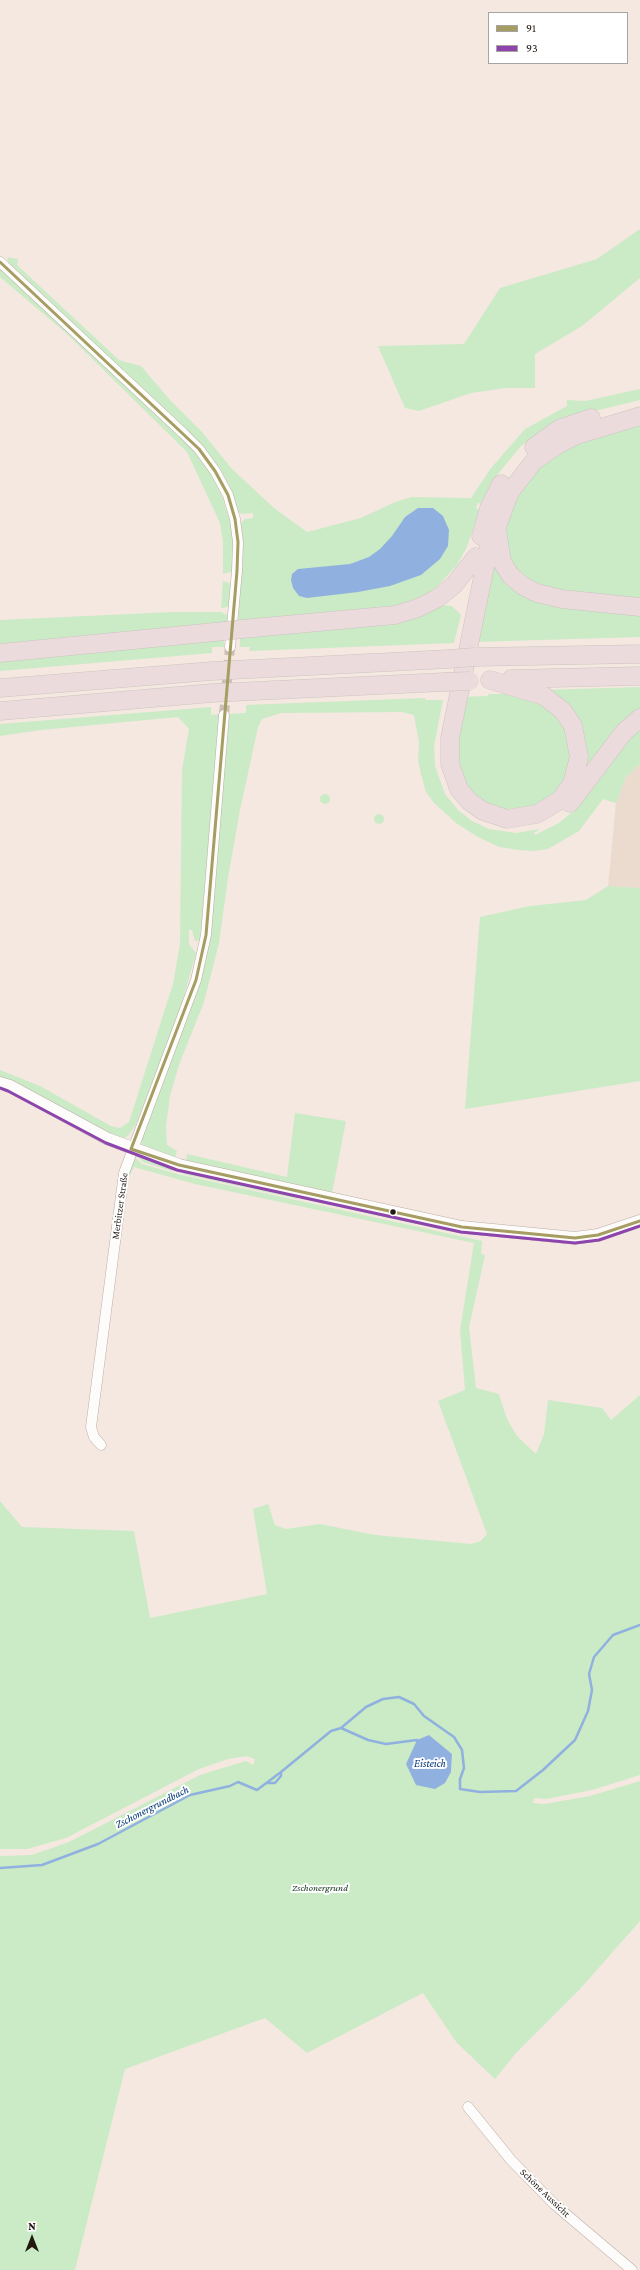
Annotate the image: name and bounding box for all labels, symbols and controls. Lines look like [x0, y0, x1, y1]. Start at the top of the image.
legend [488, 12, 628, 64]
text: 91 [526, 21, 536, 35]
text: 93 [526, 41, 538, 55]
street label: Merbitzer Straße [109, 1172, 131, 1240]
unlabelled marker [388, 1207, 398, 1217]
water label: Eisteich [414, 1757, 446, 1771]
water label: Zschonergrundbach [113, 1783, 191, 1831]
park label: Zschonergrund [292, 1882, 348, 1894]
street label: Schöne Aussicht [517, 2166, 573, 2220]
north arrow [12, 2218, 52, 2258]
text: N [28, 2220, 36, 2232]

